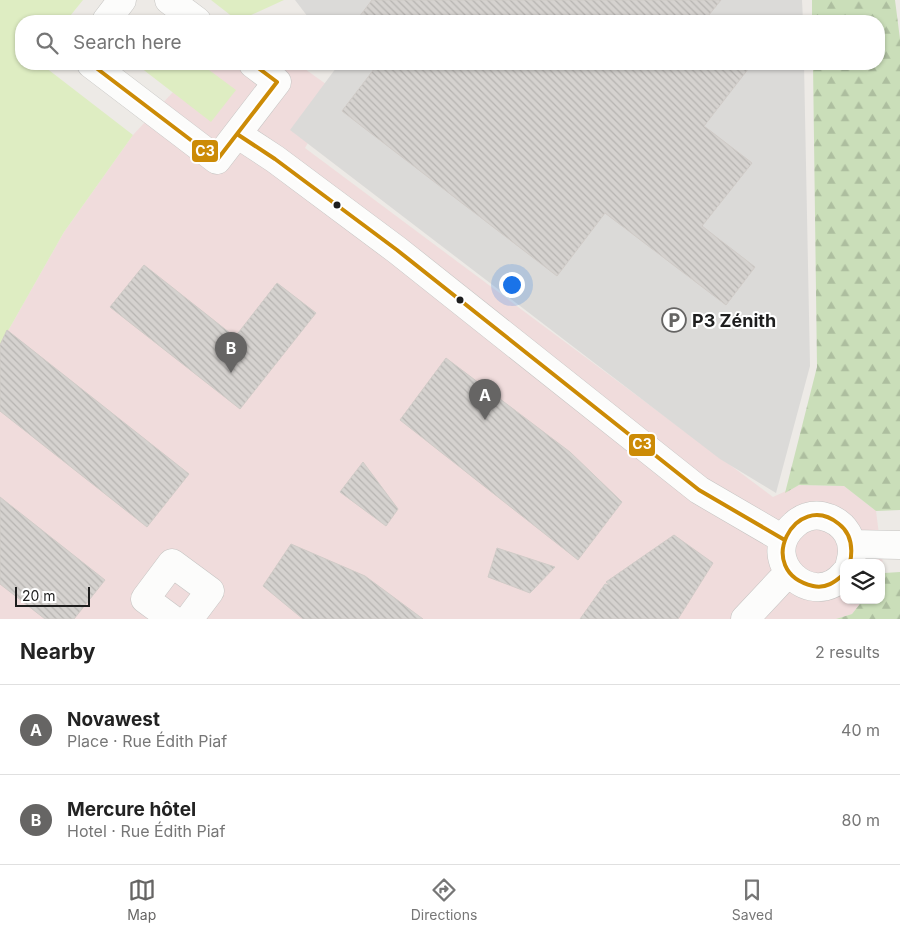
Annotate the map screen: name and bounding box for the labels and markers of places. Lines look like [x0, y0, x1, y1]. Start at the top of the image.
unlabelled marker [332, 200, 342, 210]
unlabelled marker [455, 295, 465, 305]
parking icon: P3 Zénith [661, 307, 687, 333]
place label: P3 Zénith [692, 310, 776, 331]
pin: B [215, 332, 247, 373]
pin: A [469, 379, 501, 420]

